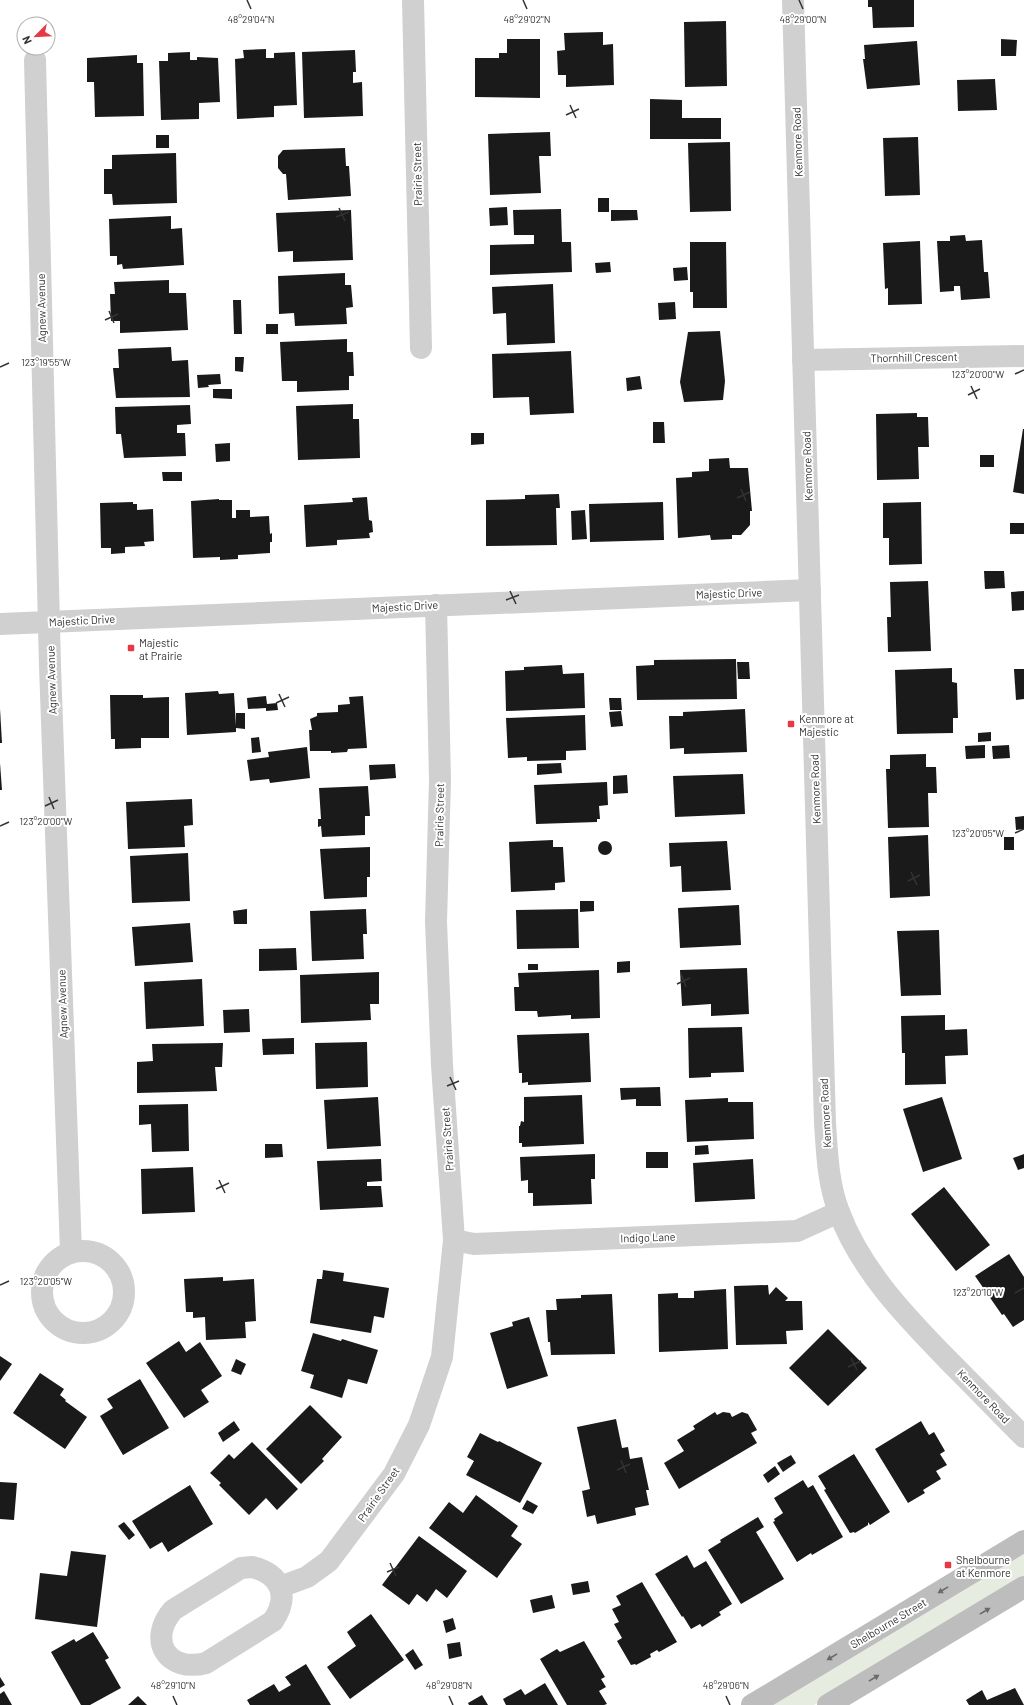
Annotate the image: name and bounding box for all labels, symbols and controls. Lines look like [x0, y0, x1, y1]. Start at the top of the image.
text: 48°29'04"N [228, 13, 274, 25]
text: 48°29'02"N [504, 13, 550, 25]
text: 48°29'00"N [779, 13, 827, 25]
north arrow [16, 16, 56, 56]
text: N [19, 34, 34, 46]
street label: Kenmore Road [789, 107, 805, 177]
street label: Prairie Street [410, 142, 424, 206]
street label: Agnew Avenue [34, 273, 48, 343]
street label: Thornhill Crescent [870, 350, 958, 364]
text: 123°19'55"W [21, 356, 71, 368]
text: 123°20'00"W [952, 368, 1005, 380]
street label: Kenmore Road [799, 431, 815, 501]
street label: Majestic Drive [696, 585, 763, 601]
street label: Majestic Drive [371, 598, 439, 614]
street label: Majestic Drive [48, 612, 116, 628]
place label: Majestic at Prairie [139, 636, 183, 662]
marker: Majestic at Prairie [126, 643, 136, 653]
street label: Agnew Avenue [43, 645, 59, 715]
place label: Kenmore at Majestic [799, 712, 854, 738]
marker: Kenmore at Majestic [786, 719, 796, 729]
street label: Kenmore Road [807, 754, 823, 824]
street label: Prairie Street [432, 783, 446, 847]
text: 123°20'00"W [20, 815, 73, 827]
text: 123°20'05"W [952, 827, 1004, 839]
street label: Agnew Avenue [54, 969, 70, 1039]
street label: Kenmore Road [817, 1078, 833, 1148]
street label: Prairie Street [438, 1107, 456, 1171]
street label: Indigo Lane [620, 1230, 676, 1244]
text: 123°20'05"W [20, 1275, 72, 1287]
text: 123°20'10"W [953, 1286, 1004, 1298]
street label: Kenmore Road [955, 1366, 1013, 1426]
street label: Prairie Street [354, 1464, 402, 1524]
place label: Shelbourne at Kenmore [956, 1553, 1011, 1579]
marker: Shelbourne at Kenmore [943, 1560, 953, 1570]
one-way arrow [937, 1586, 949, 1593]
street label: Shelbourne Street [848, 1595, 928, 1651]
one-way arrow [979, 1607, 991, 1614]
one-way arrow [827, 1653, 837, 1661]
one-way arrow [868, 1674, 880, 1681]
text: 48°29'10"N [151, 1679, 195, 1691]
text: 48°29'08"N [426, 1679, 472, 1691]
text: 48°29'06"N [703, 1679, 749, 1691]

